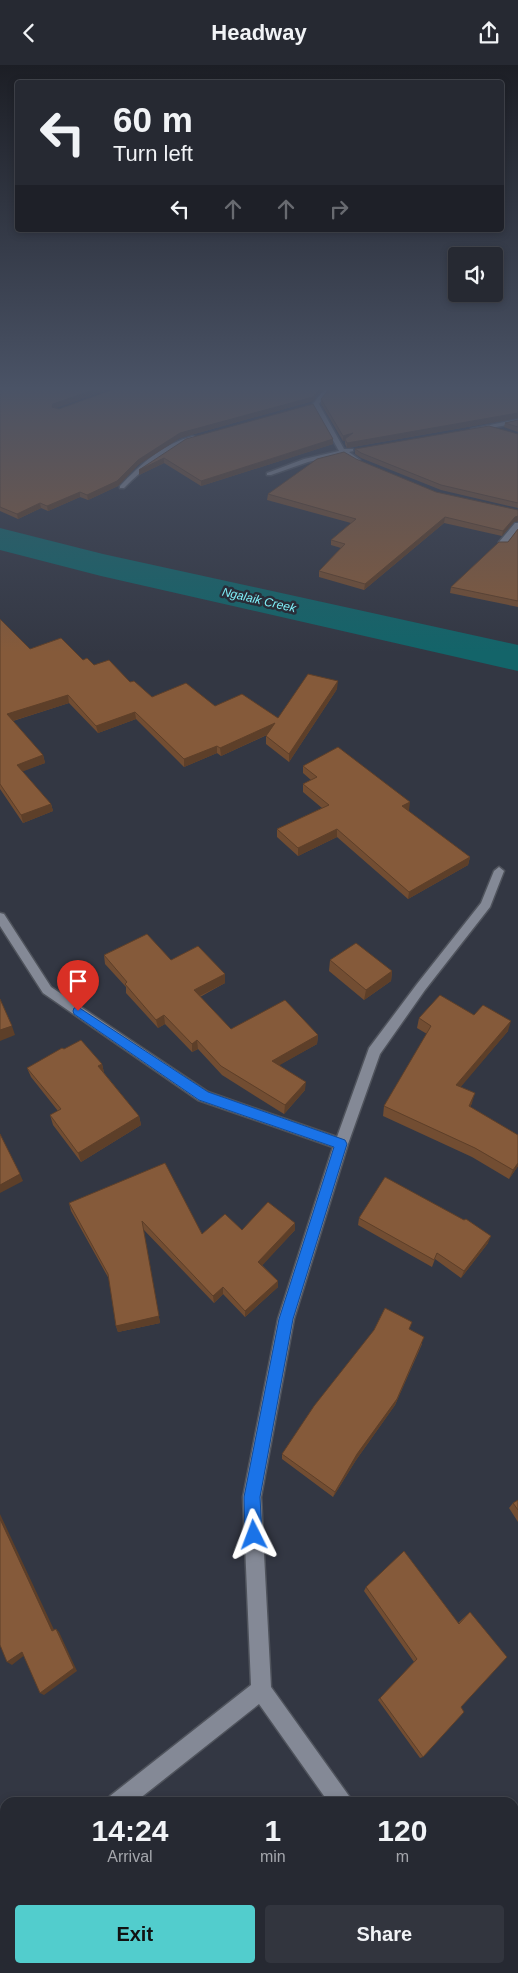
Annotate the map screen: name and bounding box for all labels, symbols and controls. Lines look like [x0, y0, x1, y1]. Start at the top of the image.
icon: back [15, 19, 43, 47]
icon: share [475, 19, 503, 47]
text: Headway [211, 20, 307, 45]
icon: left [30, 100, 95, 165]
text: 60 m [113, 100, 193, 139]
text: Turn left [113, 141, 193, 166]
icon: left [166, 195, 194, 223]
icon: ahead [219, 195, 247, 223]
icon: ahead [272, 195, 300, 223]
icon: right [325, 195, 353, 223]
map controls [448, 247, 503, 302]
button: sound [448, 247, 503, 302]
water label: Ngalaik Creek [221, 585, 298, 616]
pin [57, 960, 99, 1011]
icon: arrive [64, 967, 92, 995]
position arrow [227, 1508, 279, 1560]
text: 14:24 [92, 1814, 168, 1847]
text: 1 [264, 1814, 281, 1847]
text: 120 [377, 1814, 427, 1847]
text: Arrival [107, 1848, 153, 1865]
text: min [260, 1848, 286, 1865]
text: m [396, 1848, 409, 1865]
button: Exit [15, 1905, 255, 1963]
button: Share [265, 1905, 504, 1963]

